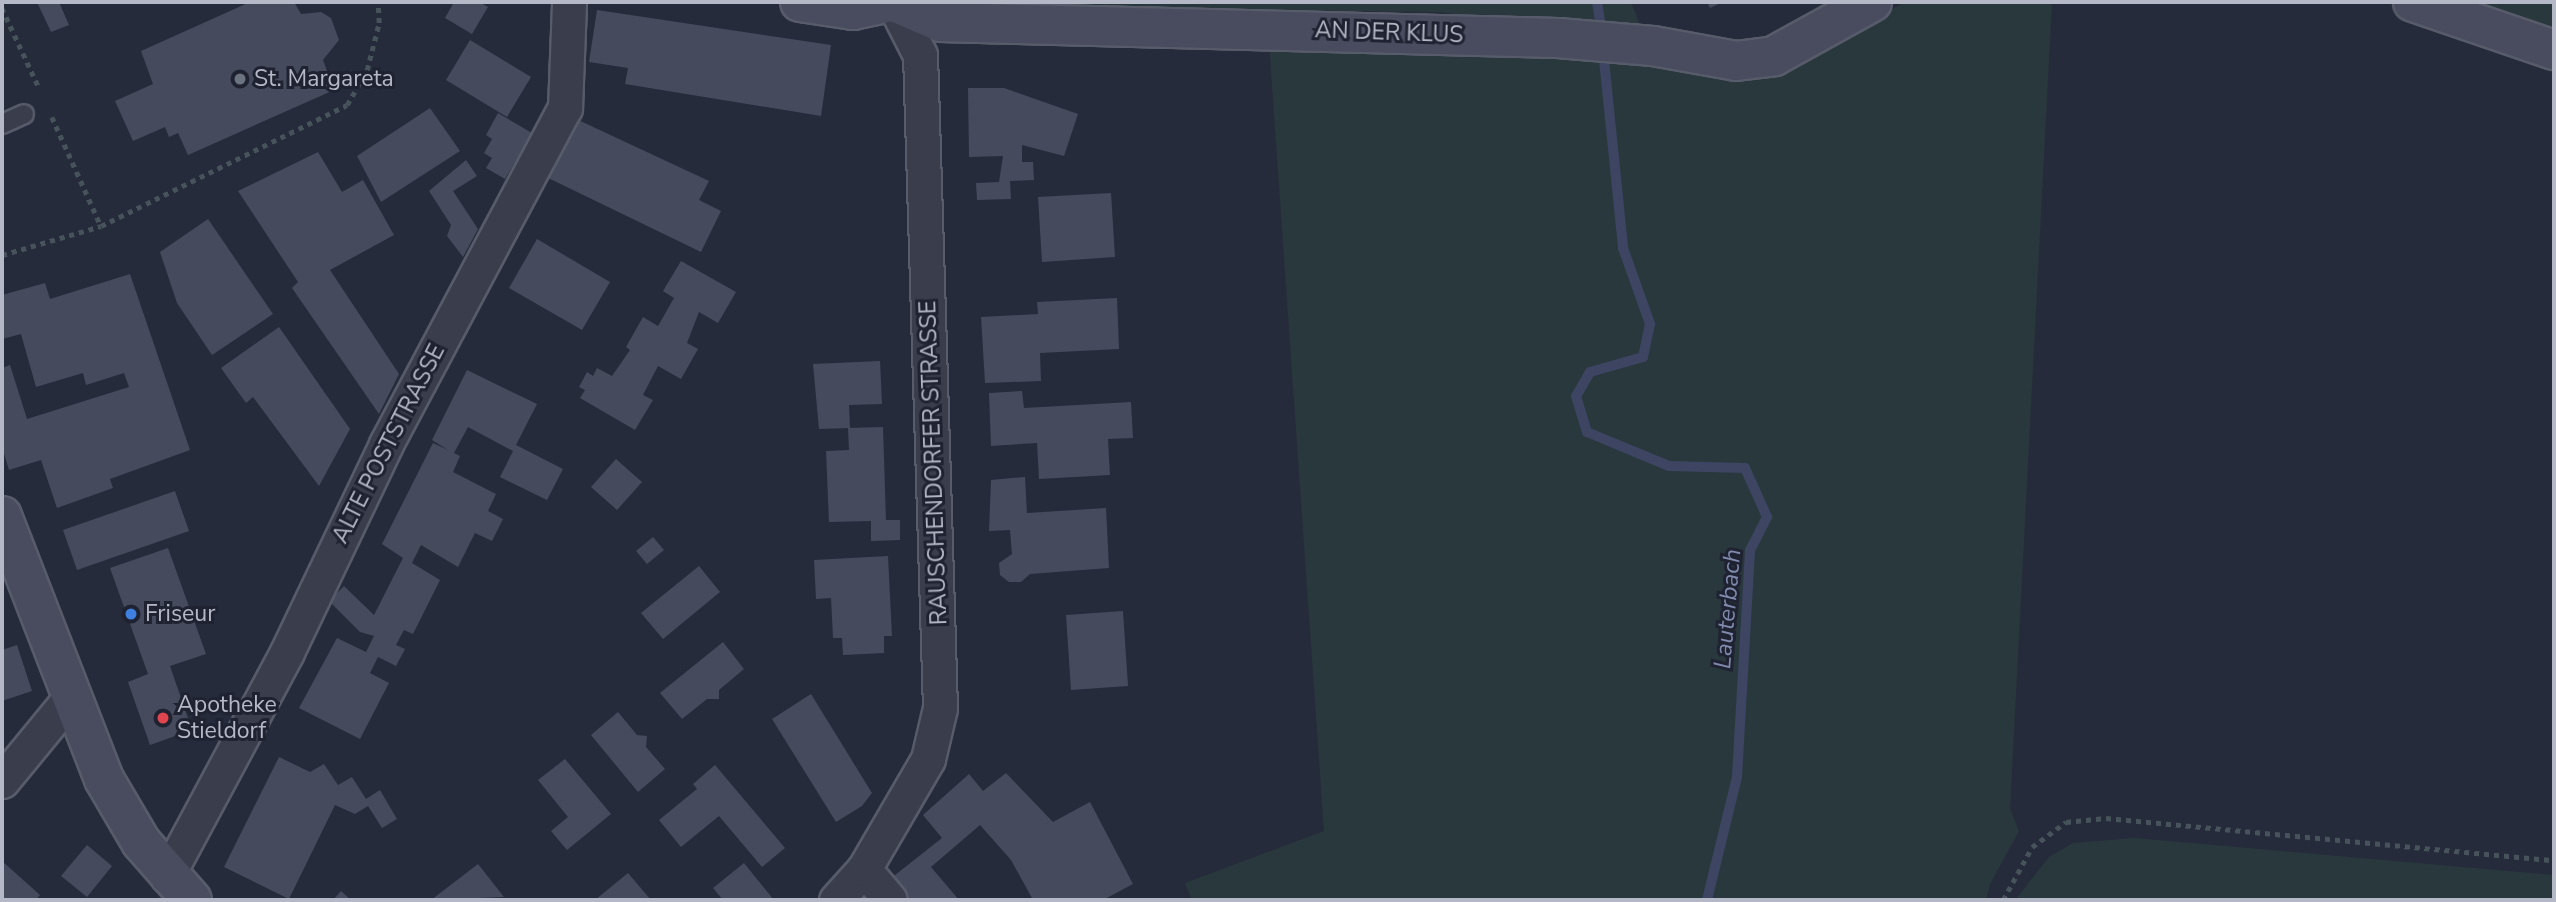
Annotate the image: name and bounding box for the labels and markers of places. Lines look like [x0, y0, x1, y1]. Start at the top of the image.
place label: St. Margareta [254, 65, 394, 93]
marker: St. Margareta [232, 71, 248, 87]
place label: Friseur [145, 600, 215, 628]
marker: Friseur [123, 606, 139, 622]
place label: Apotheke Stieldorf [177, 691, 277, 745]
marker: Apotheke Stieldorf [155, 710, 171, 726]

